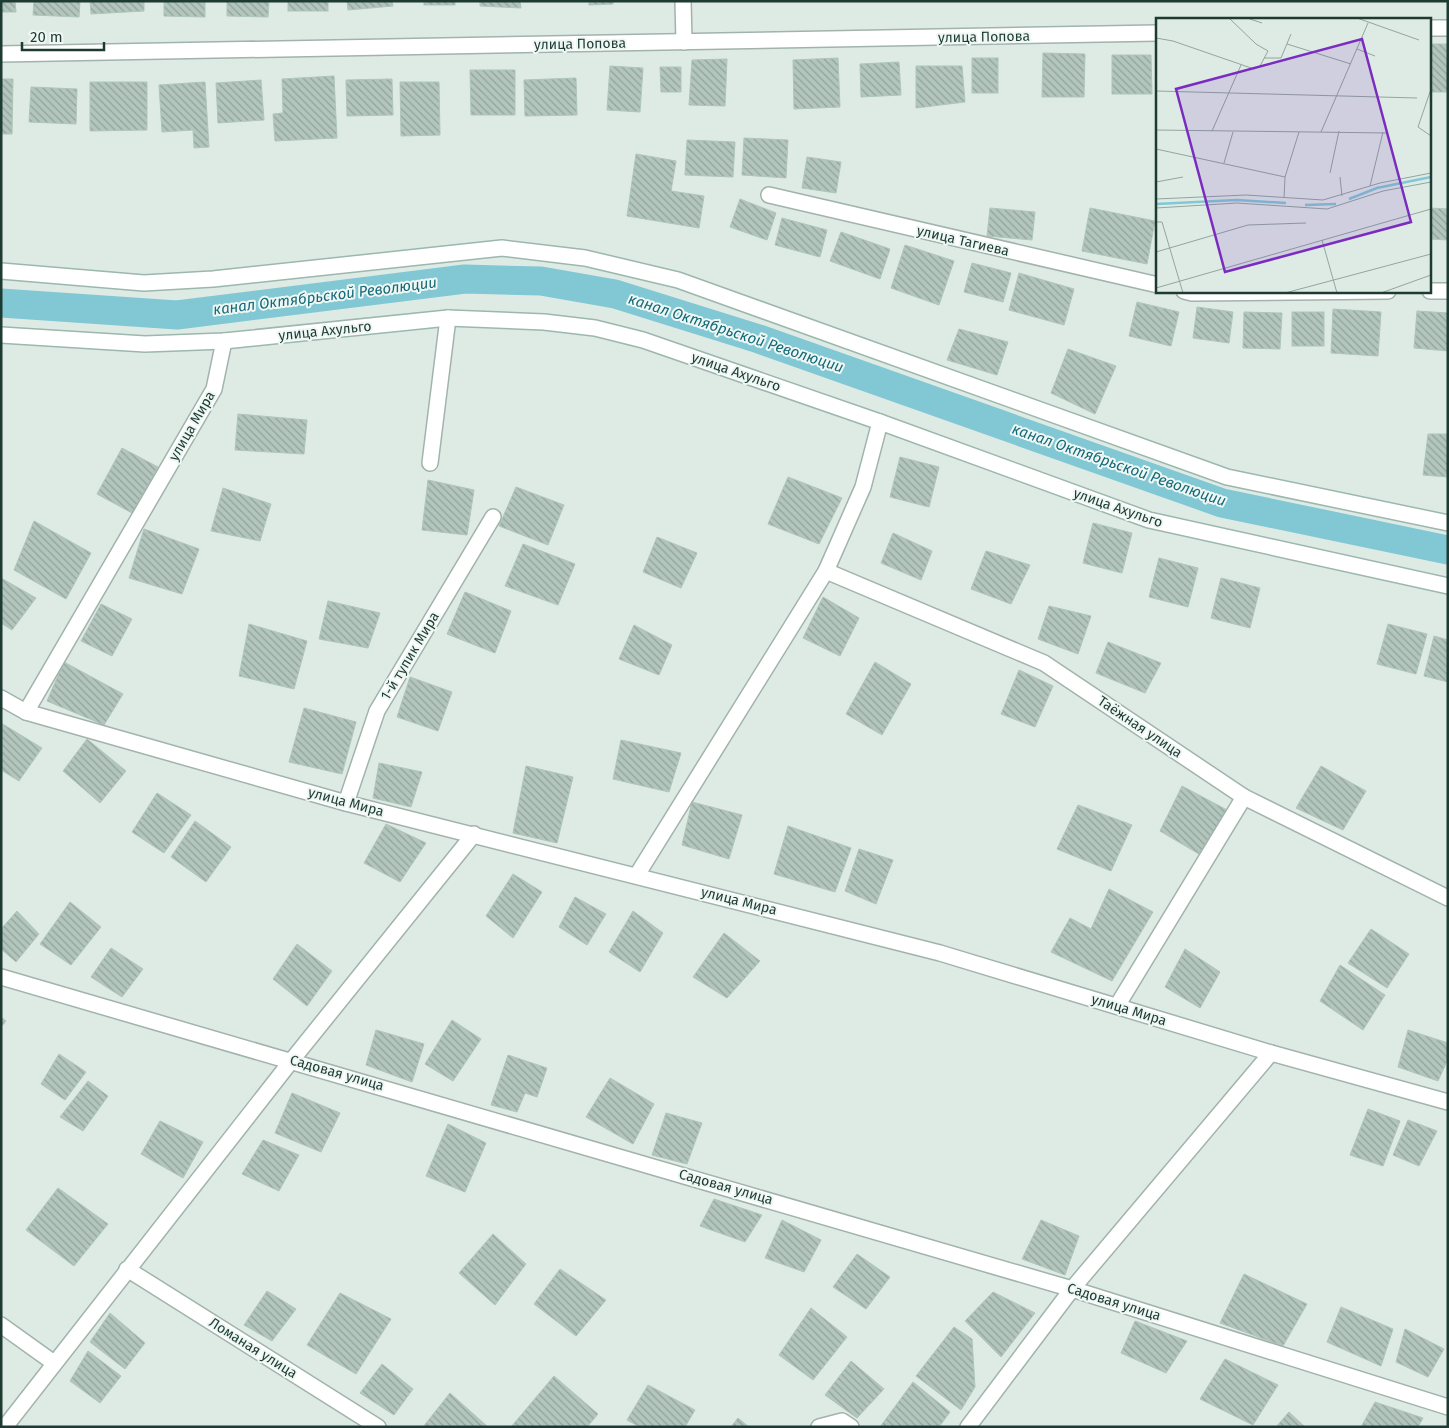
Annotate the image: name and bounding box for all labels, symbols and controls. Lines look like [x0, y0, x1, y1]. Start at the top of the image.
inset map [1156, 18, 1432, 292]
scale bar [22, 20, 105, 52]
text: 20 m [30, 28, 63, 46]
street label: улица Попова [938, 28, 1030, 46]
street label: улица Попова [534, 35, 626, 53]
street label: улица Тагиева [915, 222, 1011, 260]
water label: канал Октябрьской Революции [212, 273, 438, 319]
water label: канал Октябрьской Революции [626, 290, 846, 376]
street label: улица Ахульго [278, 318, 372, 344]
street label: улица Ахульго [689, 349, 783, 395]
street label: улица Мира [165, 388, 219, 464]
water label: канал Октябрьской Революции [1010, 420, 1228, 510]
street label: улица Ахульго [1071, 485, 1165, 531]
street label: 1-й тупик Мира [377, 609, 443, 703]
street label: Таёжная улица [1095, 693, 1185, 761]
street label: улица Мира [306, 784, 386, 820]
street label: улица Мира [699, 883, 779, 919]
street label: улица Мира [1089, 990, 1169, 1030]
street label: Садовая улица [288, 1051, 386, 1095]
street label: Садовая улица [677, 1165, 775, 1209]
street label: Садовая улица [1065, 1280, 1163, 1324]
street label: Ломаная улица [206, 1314, 300, 1382]

